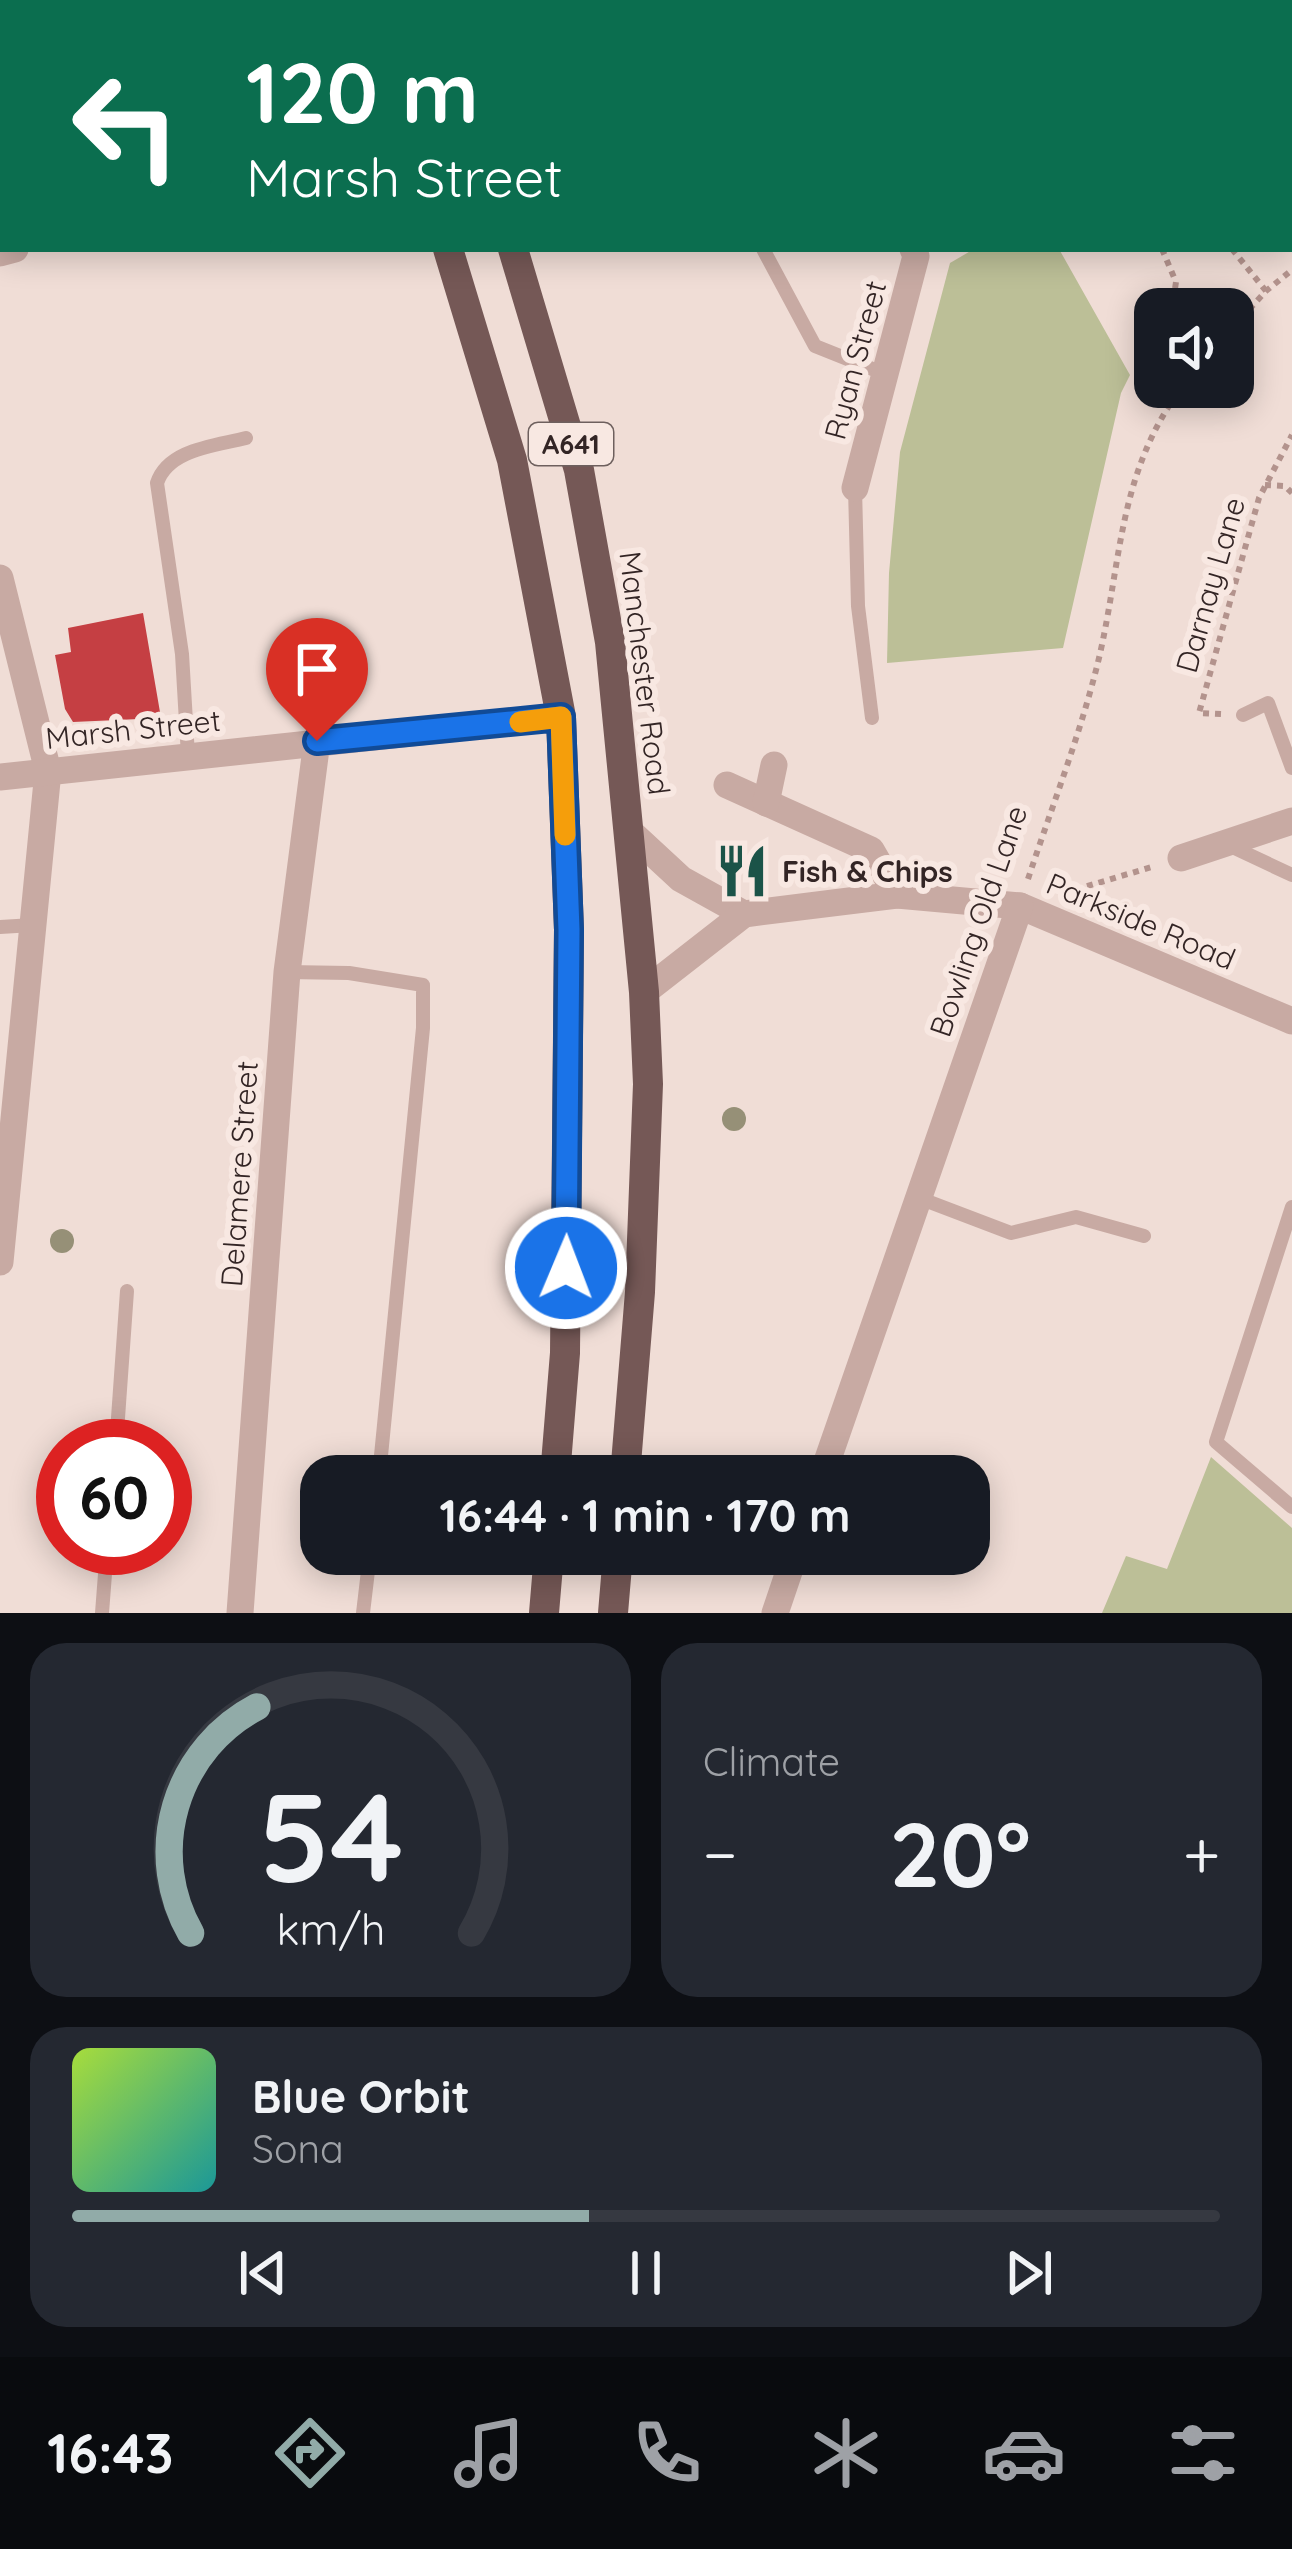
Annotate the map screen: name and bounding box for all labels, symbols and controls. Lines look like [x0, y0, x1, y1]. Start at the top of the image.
text: 120 m [246, 39, 479, 144]
icon: left [48, 48, 204, 204]
text: Marsh Street [246, 143, 563, 211]
street label: Ryan Street [816, 276, 894, 444]
map controls [1134, 288, 1254, 408]
button: sound [1134, 288, 1254, 408]
road number: A641 [529, 423, 613, 465]
street label: Darnay Lane [1167, 493, 1253, 677]
street label: Manchester Road [611, 549, 679, 797]
pin [266, 618, 368, 741]
icon: arrive [284, 636, 350, 702]
street label: Marsh Street [44, 701, 222, 757]
street label: Bowling Old Lane [921, 800, 1035, 1042]
restaurant icon: Fish & Chips [713, 842, 771, 900]
place label: Fish & Chips [782, 852, 953, 890]
street label: Parkside Road [1041, 864, 1241, 978]
street label: Delamere Street [212, 1060, 266, 1288]
position arrow [503, 1205, 629, 1331]
speed limit sign: 60 [36, 1419, 192, 1575]
text: 16:44 · 1 min · 170 m [440, 1487, 850, 1543]
text: Climate [703, 1737, 840, 1786]
text: 54 [258, 1757, 403, 1913]
text: 20° [889, 1797, 1031, 1910]
text: − [703, 1812, 737, 1895]
text: + [1183, 1812, 1220, 1895]
text: km/h [276, 1902, 385, 1956]
text: Blue Orbit [252, 2068, 470, 2124]
text: Sona [252, 2124, 344, 2173]
icon: previous [230, 2240, 296, 2306]
icon: pause [613, 2240, 679, 2306]
icon: next [996, 2240, 1062, 2306]
icon: directions [268, 2411, 352, 2495]
icon: music [447, 2411, 531, 2495]
icon: phone [625, 2411, 709, 2495]
icon: climate [804, 2411, 888, 2495]
icon: car [982, 2411, 1066, 2495]
icon: filters [1161, 2411, 1245, 2495]
text: 16:43 [47, 2419, 174, 2487]

